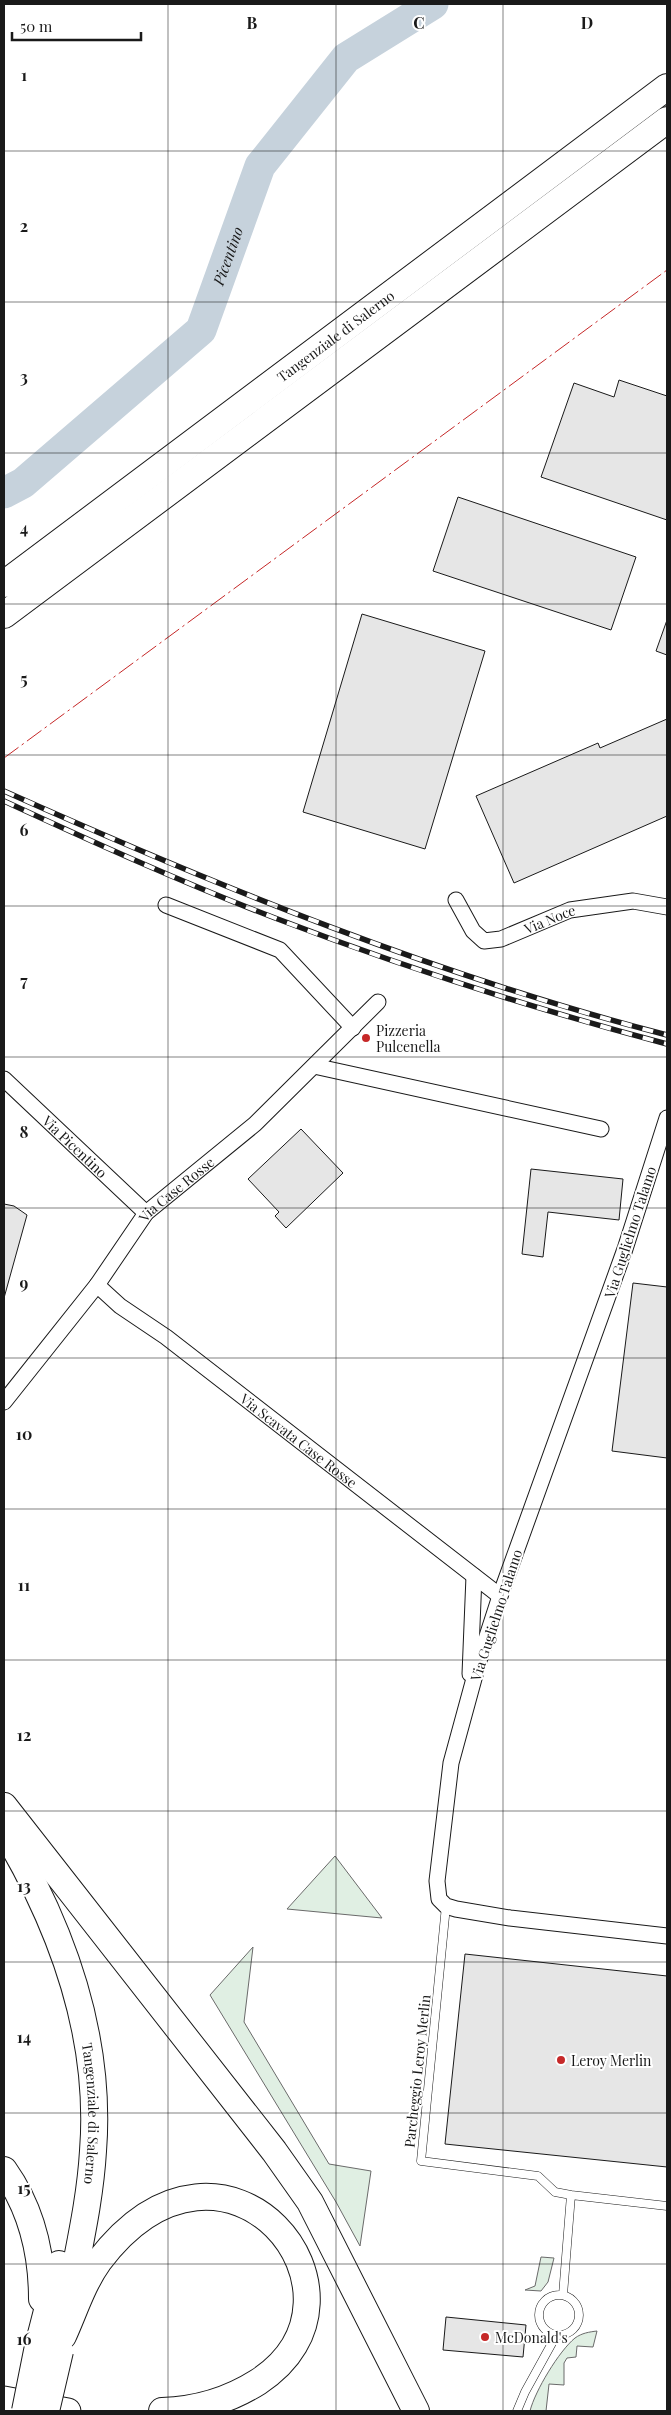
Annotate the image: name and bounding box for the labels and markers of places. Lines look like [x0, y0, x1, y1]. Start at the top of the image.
place label: Pizzeria Pulcenella [376, 1021, 441, 1056]
marker: Pizzeria Pulcenella [360, 1032, 372, 1044]
place label: Leroy Merlin [571, 2051, 652, 2070]
marker: Leroy Merlin [555, 2054, 567, 2066]
place label: McDonald's [495, 2328, 568, 2347]
marker: McDonald's [479, 2331, 491, 2343]

